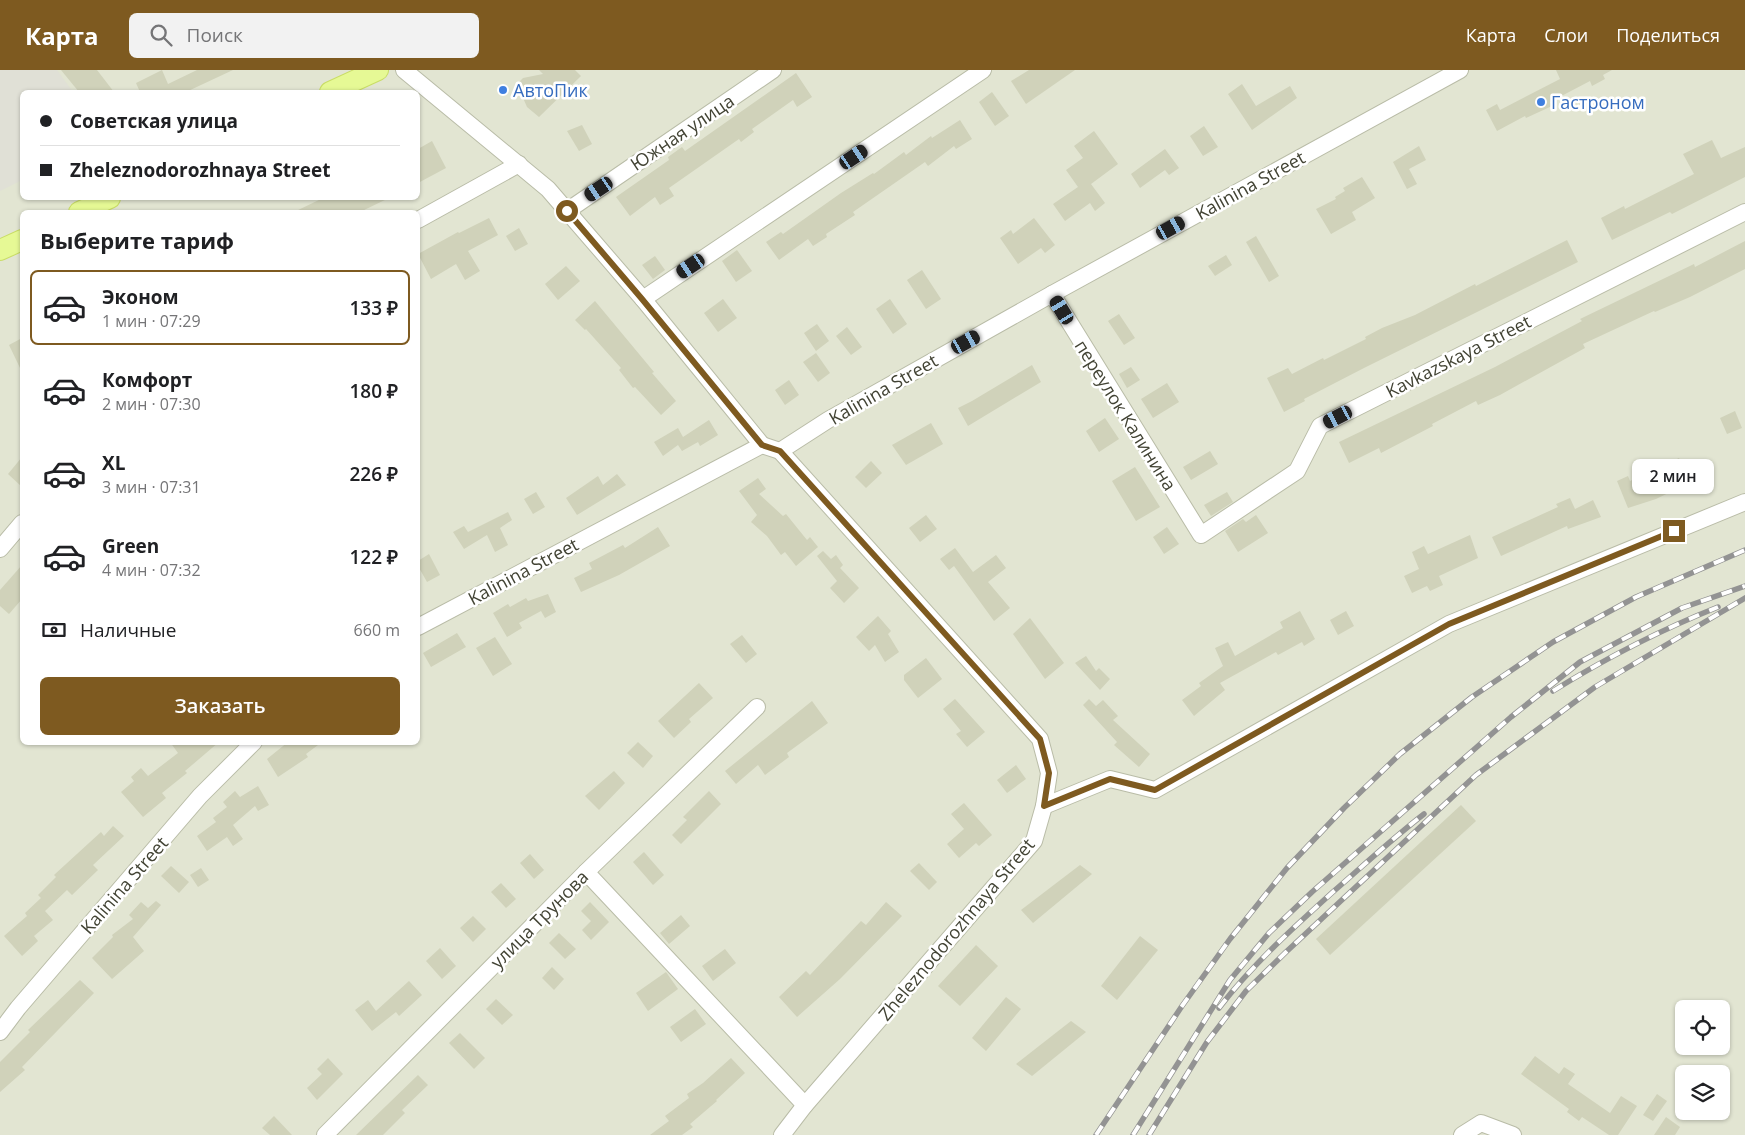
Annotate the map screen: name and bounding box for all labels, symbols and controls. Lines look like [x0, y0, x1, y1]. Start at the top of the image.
search box [129, 13, 479, 58]
text: Карта [25, 19, 99, 52]
icon: search [147, 21, 175, 49]
text: Поиск [187, 22, 243, 48]
text: Карта [1466, 23, 1516, 47]
text: Слои [1544, 23, 1588, 47]
text: Поделиться [1616, 23, 1720, 47]
place label: АвтоПик [513, 78, 589, 102]
marker: АвтоПик [497, 84, 509, 96]
street label: Южная улица [625, 88, 739, 176]
place label: Гастроном [1551, 90, 1645, 114]
marker: Гастроном [1535, 96, 1547, 108]
text: Советская улица [70, 108, 238, 134]
car [837, 142, 870, 172]
street label: Kalinina Street [1191, 145, 1309, 225]
text: Zheleznodorozhnaya Street [70, 157, 330, 183]
car [582, 174, 615, 204]
route start [556, 200, 578, 222]
car [1154, 214, 1187, 242]
text: Выберите тариф [40, 225, 234, 255]
car [674, 251, 707, 281]
text: Эконом [102, 284, 179, 310]
icon: car [42, 285, 87, 330]
car [1047, 293, 1076, 327]
text: 133 ₽ [349, 295, 398, 321]
street label: Kavkazskaya Street [1381, 309, 1535, 403]
text: 1 мин · 07:29 [102, 310, 201, 332]
car [949, 328, 982, 356]
street label: переулок Калинина [1070, 335, 1182, 495]
street label: Kalinina Street [824, 348, 942, 430]
text: Комфорт [102, 367, 192, 393]
icon: car [42, 368, 87, 413]
text: 180 ₽ [349, 378, 398, 404]
text: 2 мин · 07:30 [102, 393, 201, 415]
car [1321, 404, 1354, 430]
text: XL [102, 450, 125, 476]
icon: car [42, 451, 87, 496]
callout: 2 мин [1633, 458, 1715, 494]
text: 226 ₽ [349, 461, 398, 487]
text: 2 мин [1649, 465, 1697, 487]
text: 3 мин · 07:31 [102, 476, 201, 498]
route end [1663, 520, 1685, 542]
street label: Kalinina Street [464, 532, 582, 610]
text: Green [102, 533, 159, 559]
icon: car [42, 534, 87, 579]
text: 122 ₽ [349, 544, 398, 570]
text: 4 мин · 07:32 [102, 559, 201, 581]
icon: cash [40, 616, 68, 644]
text: Наличные [80, 617, 176, 643]
text: 660 m [354, 619, 400, 641]
button: Заказать [40, 677, 400, 735]
street label: Kalinina Street [75, 831, 173, 939]
street label: Zheleznodorozhnaya Street [873, 833, 1039, 1025]
street label: улица Трунова [485, 865, 593, 973]
map controls [1675, 1000, 1730, 1120]
button: locate [1675, 1000, 1730, 1055]
button: layers [1675, 1065, 1730, 1120]

